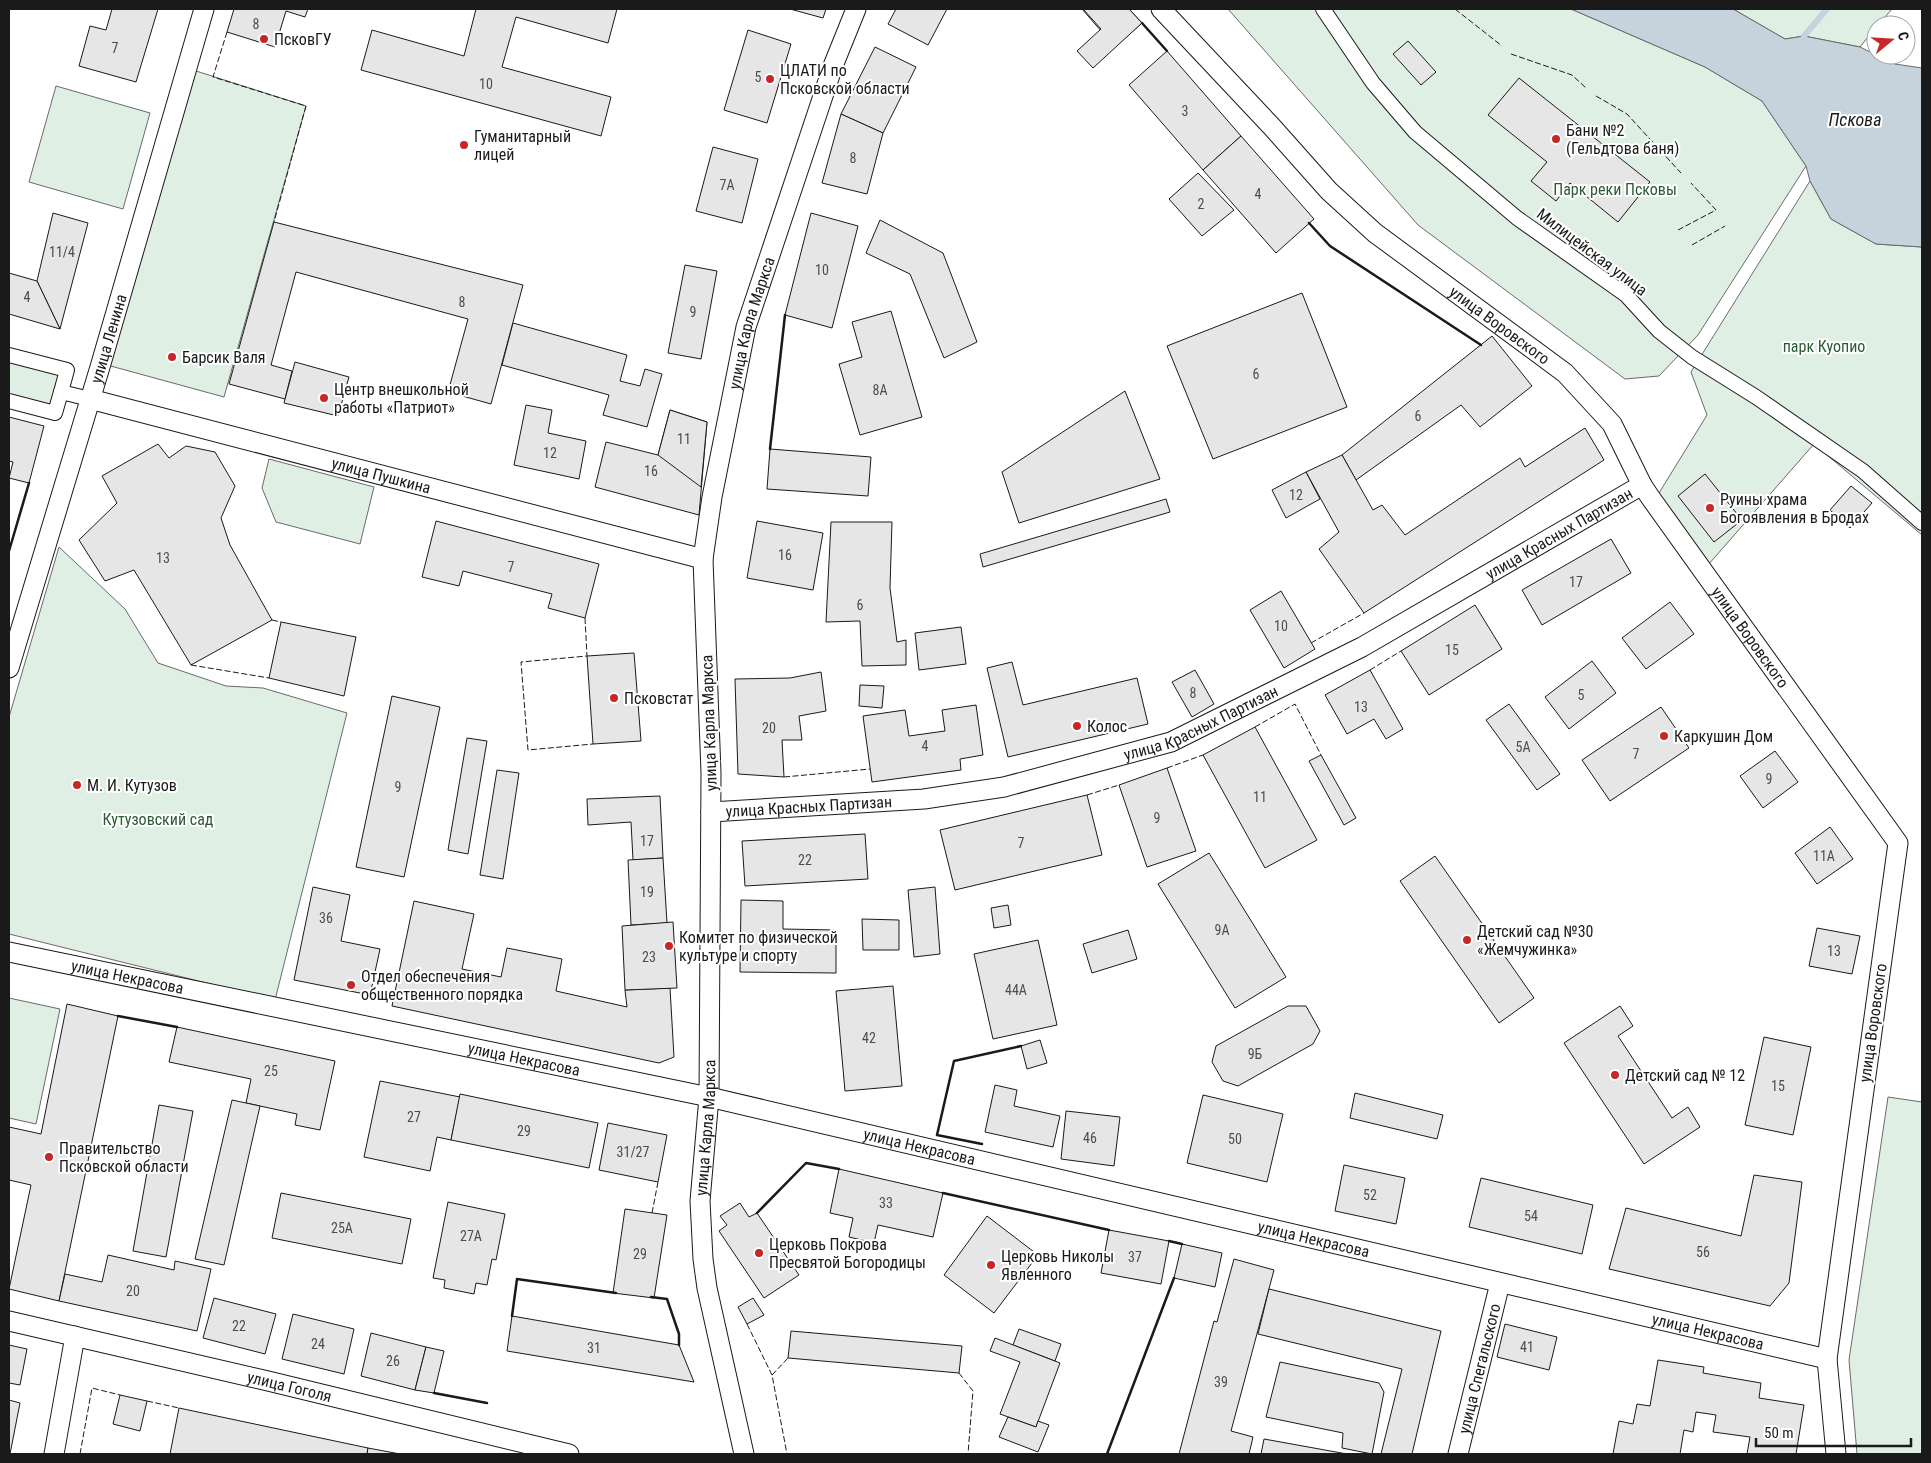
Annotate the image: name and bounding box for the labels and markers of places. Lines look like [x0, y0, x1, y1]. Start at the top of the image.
place label: ПсковГУ [274, 30, 332, 49]
marker: ПсковГУ [258, 33, 270, 45]
place label: ЦЛАТИ по Псковской области [780, 61, 910, 98]
marker: ЦЛАТИ по Псковской области [764, 73, 776, 85]
place label: Бани №2 (Гельдтова баня) [1566, 121, 1679, 158]
place label: Гуманитарный лицей [474, 127, 571, 164]
marker: Бани №2 (Гельдтова баня) [1550, 133, 1562, 145]
marker: Гуманитарный лицей [458, 139, 470, 151]
place label: Барсик Валя [182, 348, 266, 367]
marker: Барсик Валя [166, 351, 178, 363]
place label: Центр внешкольной работы «Патриот» [334, 380, 469, 417]
marker: Центр внешкольной работы «Патриот» [318, 392, 330, 404]
place label: Руины храма Богоявления в Бродах [1720, 490, 1869, 527]
marker: Руины храма Богоявления в Бродах [1704, 502, 1716, 514]
place label: Псковстат [624, 689, 694, 708]
marker: Псковстат [608, 692, 620, 704]
place label: Колос [1087, 717, 1127, 736]
marker: Колос [1071, 720, 1083, 732]
place label: Каркушин Дом [1674, 727, 1773, 746]
marker: Каркушин Дом [1658, 730, 1670, 742]
place label: М. И. Кутузов [87, 776, 177, 795]
marker: М. И. Кутузов [71, 779, 83, 791]
place label: Детский сад №30 «Жемчужинка» [1477, 922, 1593, 959]
place label: Комитет по физической культуре и спорту [679, 928, 838, 965]
marker: Детский сад №30 «Жемчужинка» [1461, 934, 1473, 946]
marker: Комитет по физической культуре и спорту [663, 940, 675, 952]
place label: Отдел обеспечения общественного порядка [361, 967, 523, 1004]
marker: Отдел обеспечения общественного порядка [345, 979, 357, 991]
place label: Детский сад № 12 [1625, 1066, 1745, 1085]
marker: Детский сад № 12 [1609, 1069, 1621, 1081]
place label: Правительство Псковской области [59, 1139, 189, 1176]
marker: Правительство Псковской области [43, 1151, 55, 1163]
place label: Церковь Покрова Пресвятой Богородицы [769, 1235, 926, 1272]
marker: Церковь Покрова Пресвятой Богородицы [753, 1247, 765, 1259]
place label: Церковь Николы Явленного [1001, 1247, 1114, 1284]
marker: Церковь Николы Явленного [985, 1259, 997, 1271]

